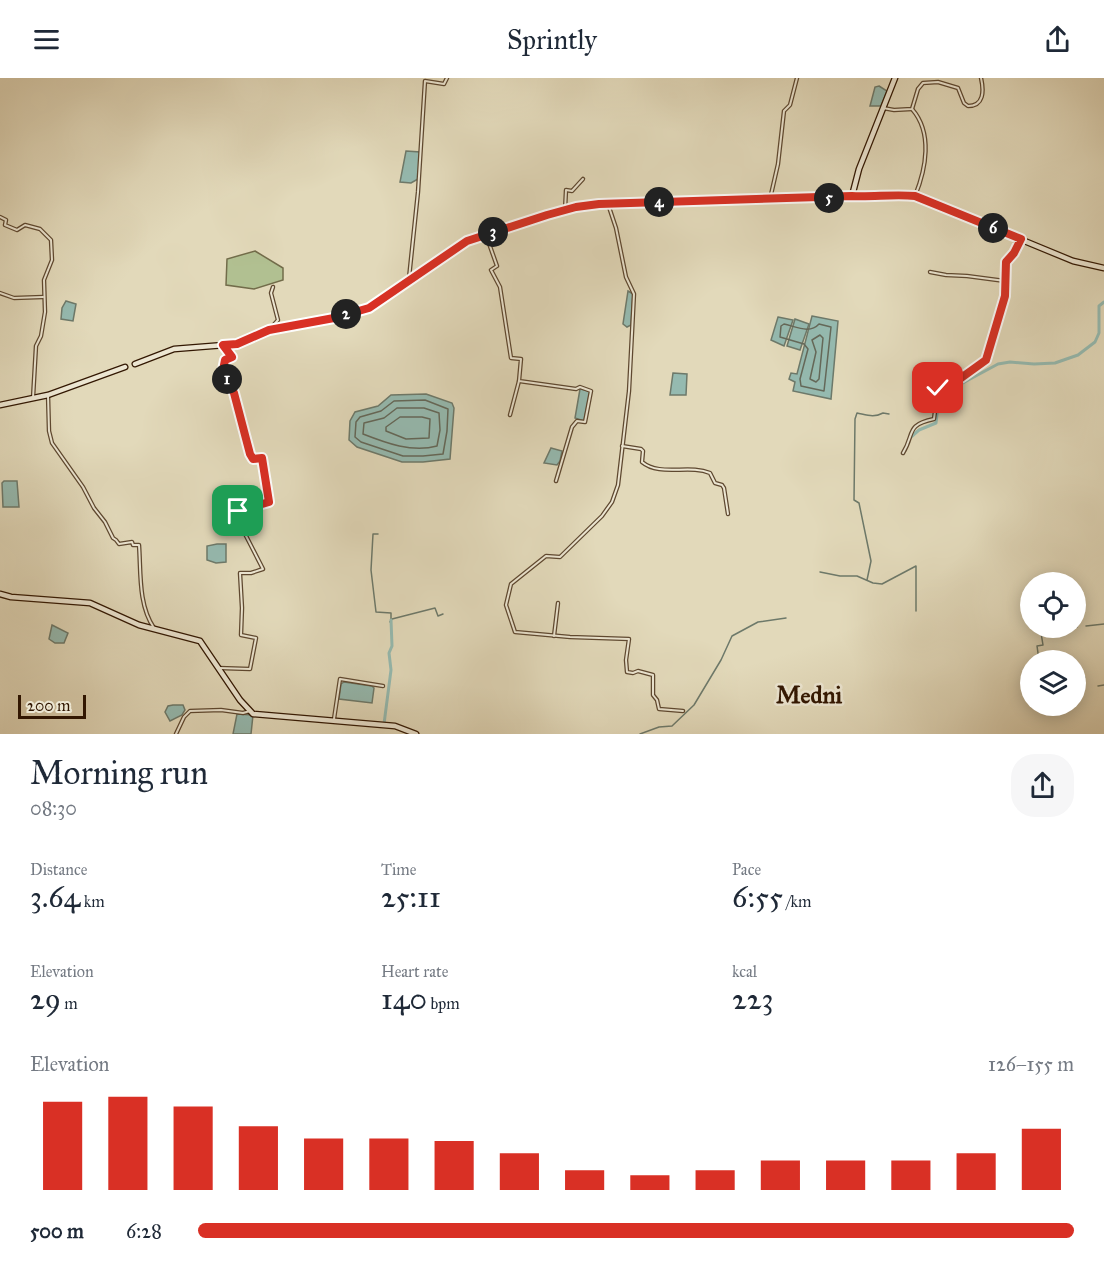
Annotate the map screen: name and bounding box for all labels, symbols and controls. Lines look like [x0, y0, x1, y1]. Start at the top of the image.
icon: menu [30, 23, 63, 56]
text: Sprintly [507, 23, 597, 56]
icon: share [1041, 23, 1074, 56]
pin: 5 [814, 183, 844, 213]
pin: 4 [644, 187, 674, 217]
text: 5 [825, 188, 833, 207]
text: 4 [655, 192, 663, 211]
pin: 6 [978, 213, 1008, 243]
pin: 3 [478, 217, 508, 247]
text: 6 [989, 218, 997, 237]
text: 3 [490, 222, 496, 241]
pin: 2 [331, 299, 361, 329]
text: 2 [342, 304, 350, 323]
pin [912, 362, 963, 413]
pin: 1 [212, 364, 242, 394]
text: 1 [224, 369, 230, 388]
icon: check [921, 371, 954, 404]
pin [212, 485, 263, 536]
icon: arrive [221, 494, 254, 527]
map controls [1020, 572, 1086, 716]
button: locate [1020, 572, 1086, 638]
button: layers [1020, 650, 1086, 716]
district label: Medni [776, 680, 842, 710]
scale bar [18, 692, 86, 720]
text: 200 m [27, 696, 70, 715]
text: Morning run [30, 753, 208, 793]
button: share [1011, 754, 1074, 817]
text: 08:30 [30, 796, 77, 820]
text: Distance [30, 860, 87, 879]
text: Time [381, 860, 416, 879]
text: Pace [732, 860, 761, 879]
text: 3.64 [30, 879, 80, 915]
text: 25:11 [381, 879, 441, 915]
text: 6:55 [732, 879, 783, 915]
text: km [80, 892, 105, 911]
text: /km [783, 892, 811, 911]
text: Elevation [30, 962, 94, 981]
text: Heart rate [381, 962, 448, 981]
text: kcal [732, 962, 757, 981]
text: 29 [30, 981, 61, 1017]
text: 140 [381, 981, 427, 1017]
text: 223 [732, 981, 773, 1017]
text: m [61, 994, 78, 1013]
text: bpm [427, 994, 460, 1013]
text: Elevation [30, 1052, 109, 1076]
text: 126–155 m [988, 1052, 1074, 1076]
text: 500 m [30, 1219, 84, 1243]
text: 6:28 [126, 1219, 162, 1243]

